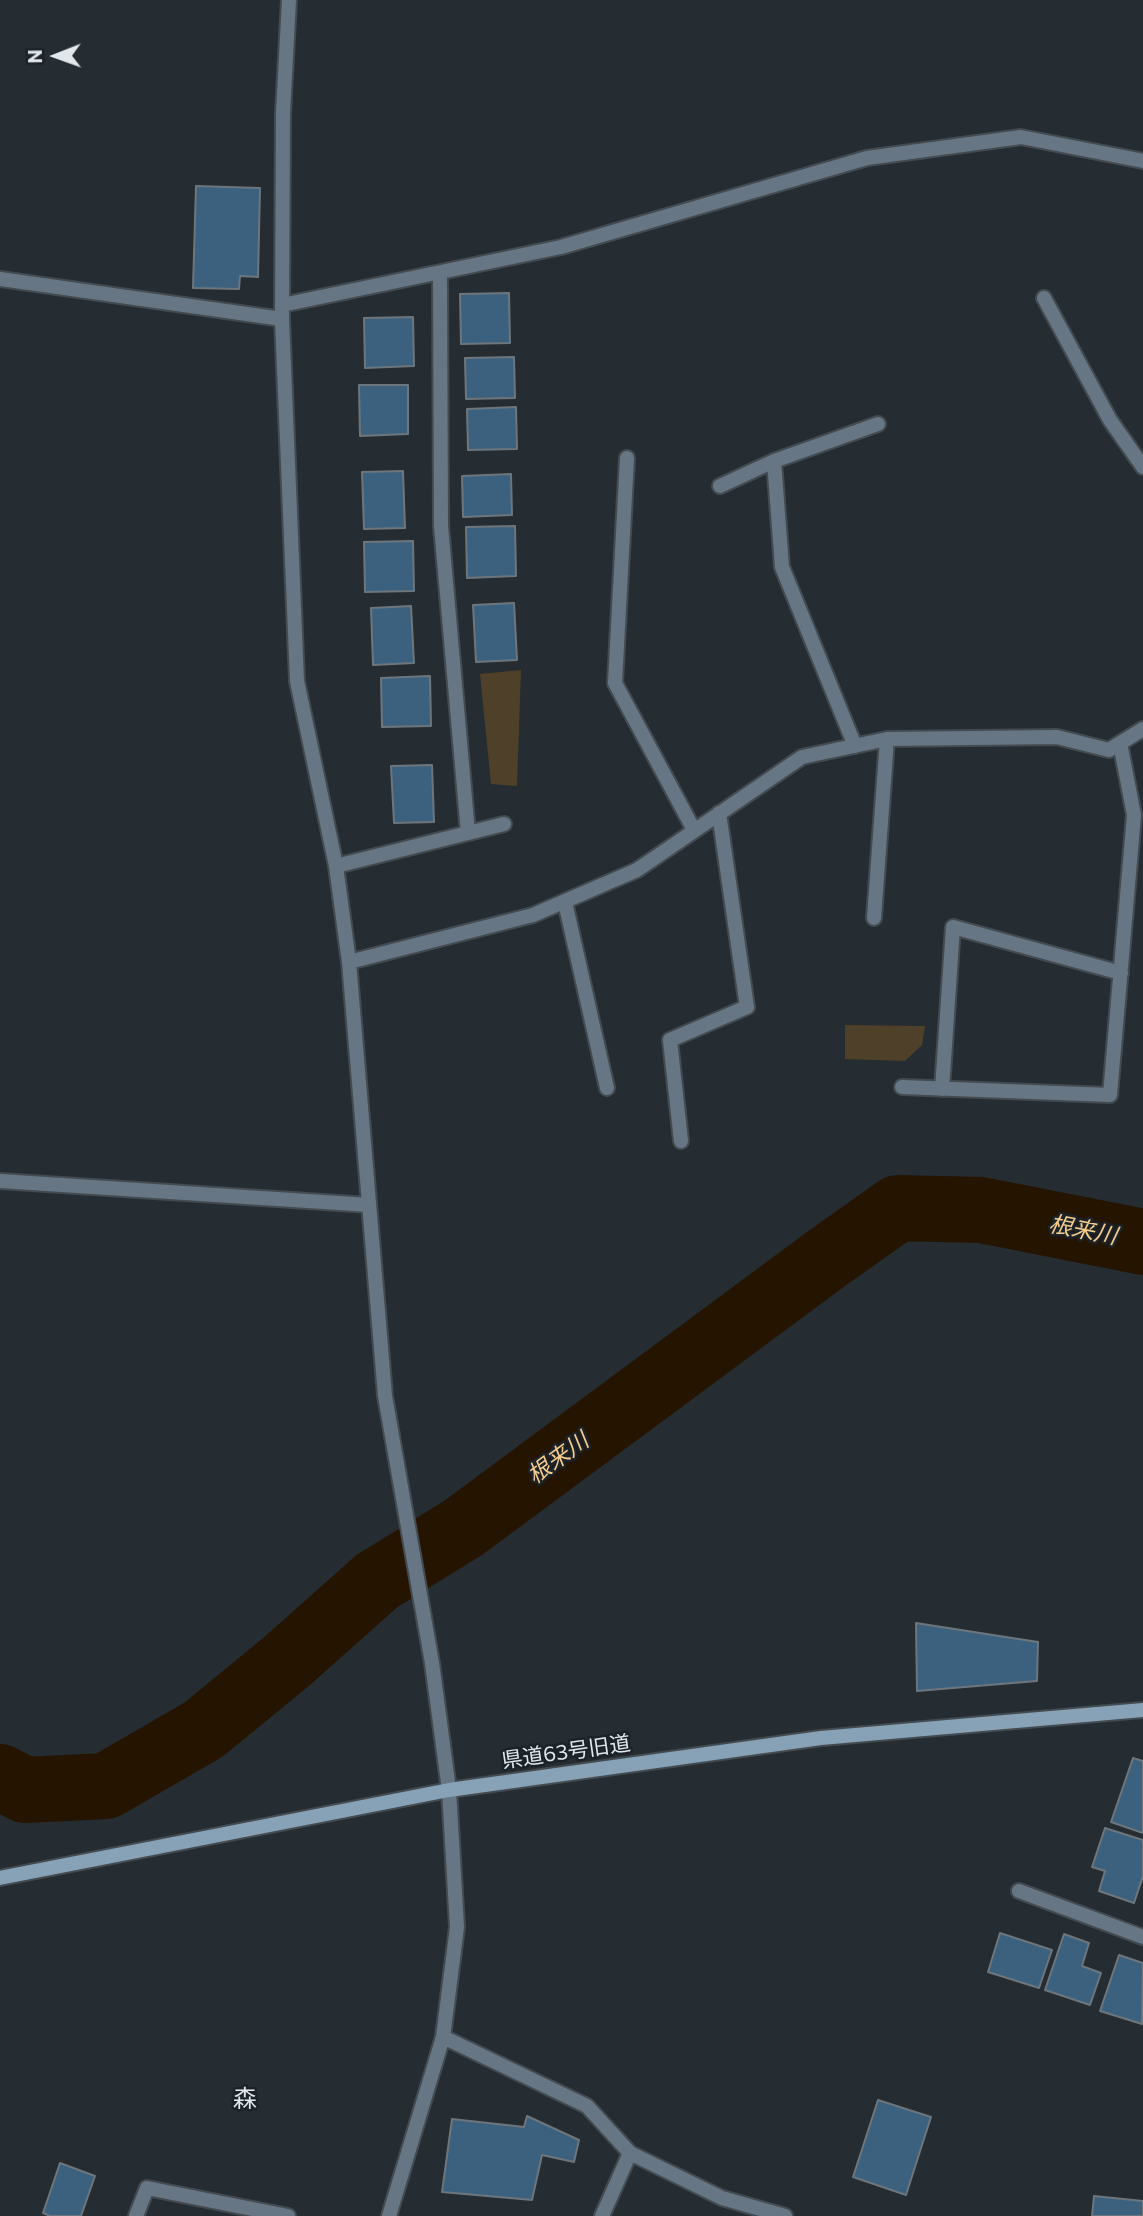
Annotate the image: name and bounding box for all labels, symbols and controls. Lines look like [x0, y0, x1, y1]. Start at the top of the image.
north arrow [21, 21, 91, 91]
text: N [23, 49, 46, 64]
water label: 根来川 [1047, 1210, 1119, 1250]
water label: 根来川 [522, 1427, 594, 1489]
street label: 県道63号旧道 [500, 1730, 632, 1774]
district label: 森 [233, 2085, 257, 2113]

